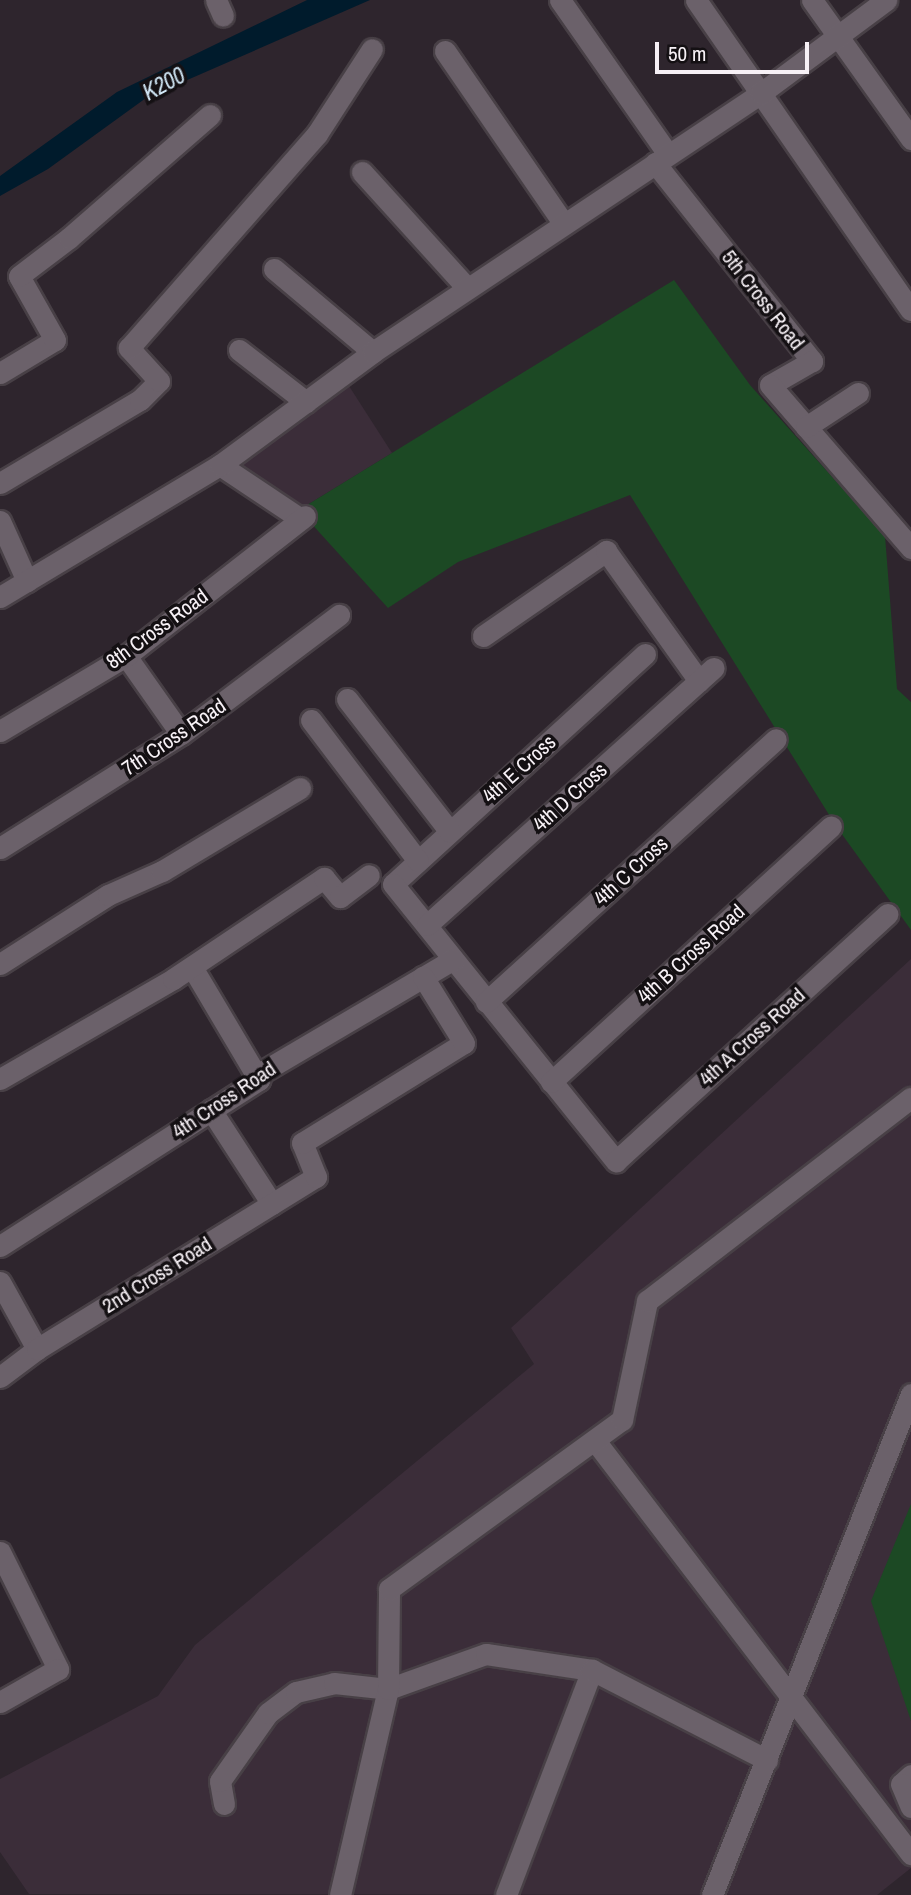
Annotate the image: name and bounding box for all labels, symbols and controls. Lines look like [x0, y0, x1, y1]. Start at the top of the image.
scale bar [659, 28, 813, 72]
text: 50 m [668, 39, 706, 68]
water label: K200 [138, 61, 190, 107]
street label: 5th Cross Road [716, 245, 810, 355]
street label: 8th Cross Road [101, 584, 213, 674]
street label: 7th Cross Road [117, 693, 231, 781]
street label: 4th E Cross [477, 730, 561, 808]
street label: 4th D Cross [528, 757, 612, 837]
street label: 4th C Cross [589, 831, 673, 911]
street label: 4th B Cross Road [632, 899, 750, 1009]
street label: 4th A Cross Road [693, 982, 811, 1092]
street label: 4th Cross Road [167, 1056, 281, 1144]
street label: 2nd Cross Road [98, 1231, 216, 1319]

